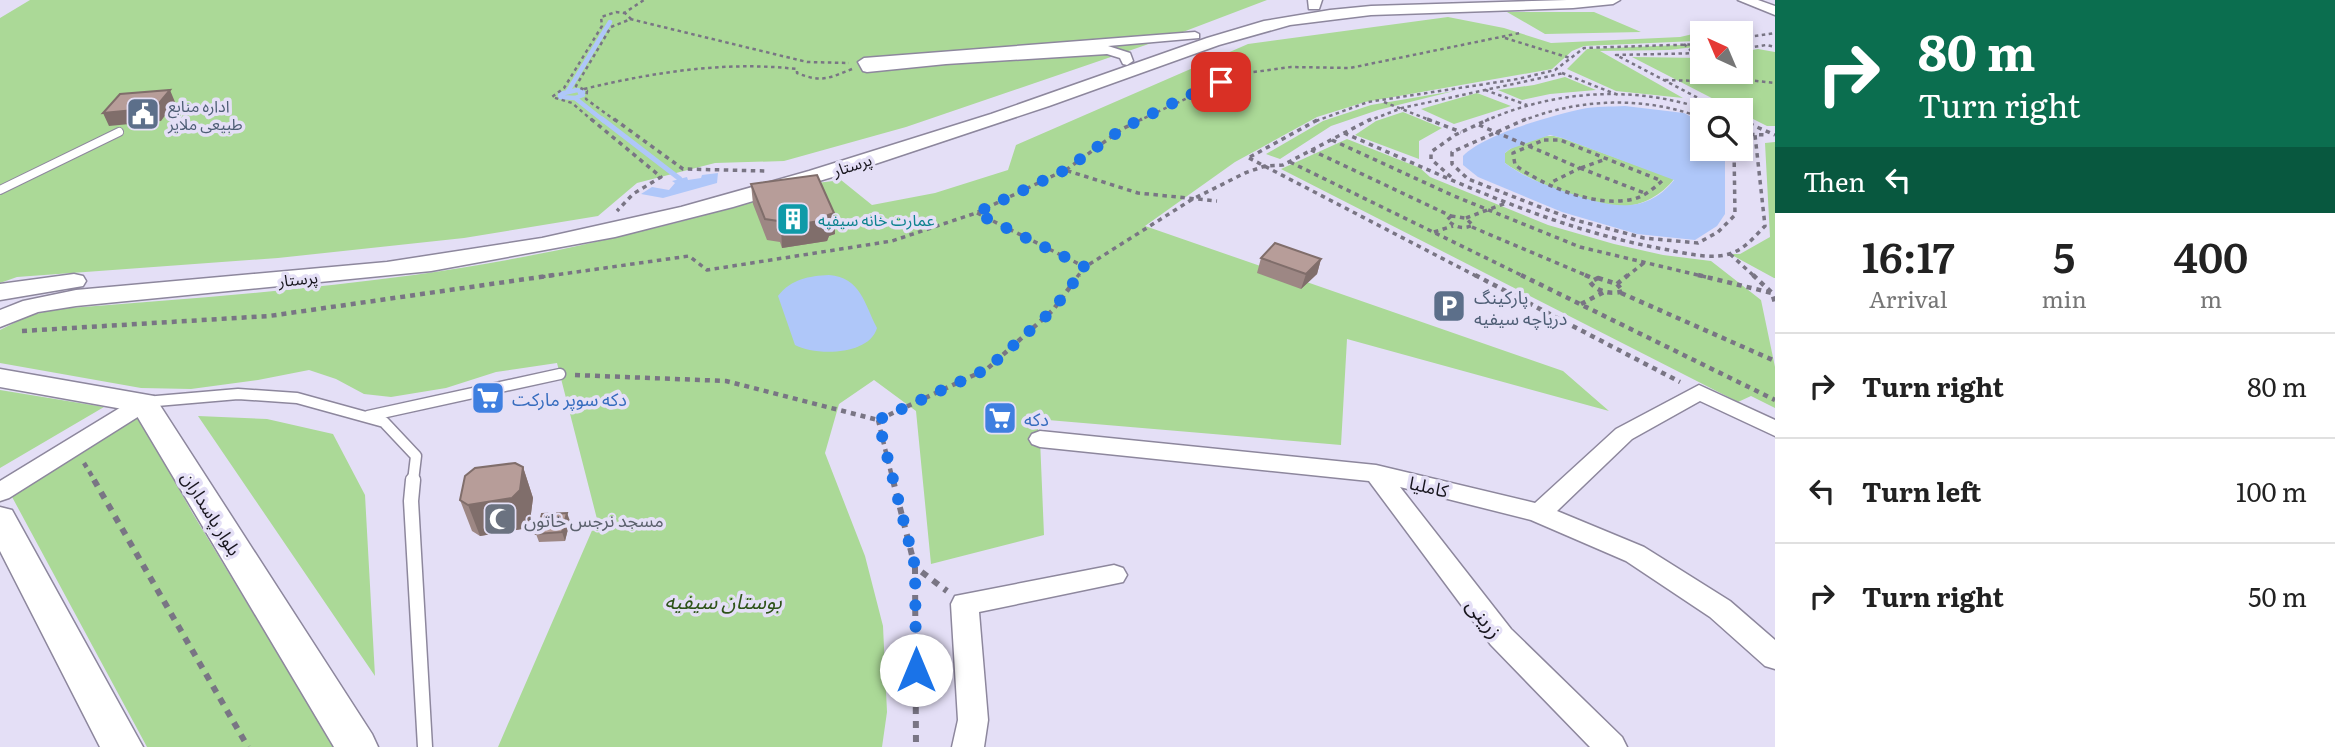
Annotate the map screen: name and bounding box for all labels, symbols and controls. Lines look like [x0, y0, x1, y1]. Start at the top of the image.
text: 80 m [1918, 13, 2036, 86]
north arrow [1690, 21, 1754, 84]
map controls [1690, 21, 1753, 161]
icon: right [1803, 28, 1894, 119]
pin [1191, 52, 1251, 112]
icon: arrive [1202, 63, 1240, 101]
text: Turn right [1918, 80, 2080, 128]
place label: اداره منابع طبیعی ملایر [167, 93, 243, 135]
public building icon: اداره منابع طبیعی ملایر [124, 95, 162, 133]
button: search [1690, 98, 1753, 161]
street label: پرستار [828, 146, 875, 182]
text: Then [1803, 161, 1865, 200]
icon: left [1879, 161, 1917, 199]
building icon: عمارت خانه سیفیه [774, 200, 812, 238]
place label: عمارت خانه سیفیه [818, 207, 934, 231]
text: 16:17 [1862, 224, 1955, 286]
text: 5 [2053, 224, 2075, 286]
text: 400 [2173, 224, 2248, 286]
street label: پرستار [276, 264, 319, 292]
text: Arrival [1869, 281, 1948, 315]
text: min [2042, 281, 2087, 315]
text: m [2200, 281, 2222, 315]
place label: پارکینگ دریاچه سیفیه [1474, 283, 1567, 331]
parking icon: پارکینگ دریاچه سیفیه [1430, 287, 1468, 325]
text: Turn right [1862, 366, 2004, 405]
text: 80 m [2247, 366, 2307, 405]
icon: right [1803, 367, 1841, 405]
supermarket icon: دکه سوپر مارکت [469, 379, 507, 417]
place label: دکه سوپر مارکت [512, 385, 627, 412]
supermarket icon: دکه [981, 399, 1019, 437]
place label: دکه [1024, 405, 1049, 432]
street label: بلوار پاسداران [175, 466, 249, 560]
street label: کاملیا [1407, 468, 1452, 504]
text: Turn left [1862, 471, 1981, 510]
text: 100 m [2236, 471, 2307, 510]
icon: left [1803, 472, 1841, 510]
mosque icon: مسجد نرجس خاتون [481, 500, 519, 538]
place label: مسجد نرجس خاتون [524, 506, 664, 533]
text: Turn right [1862, 576, 2004, 615]
text: 50 m [2248, 576, 2307, 615]
icon: right [1803, 577, 1841, 615]
park label: بوستان سیفیه [664, 584, 782, 615]
street label: زرینی [1460, 590, 1512, 644]
position arrow [879, 633, 953, 707]

